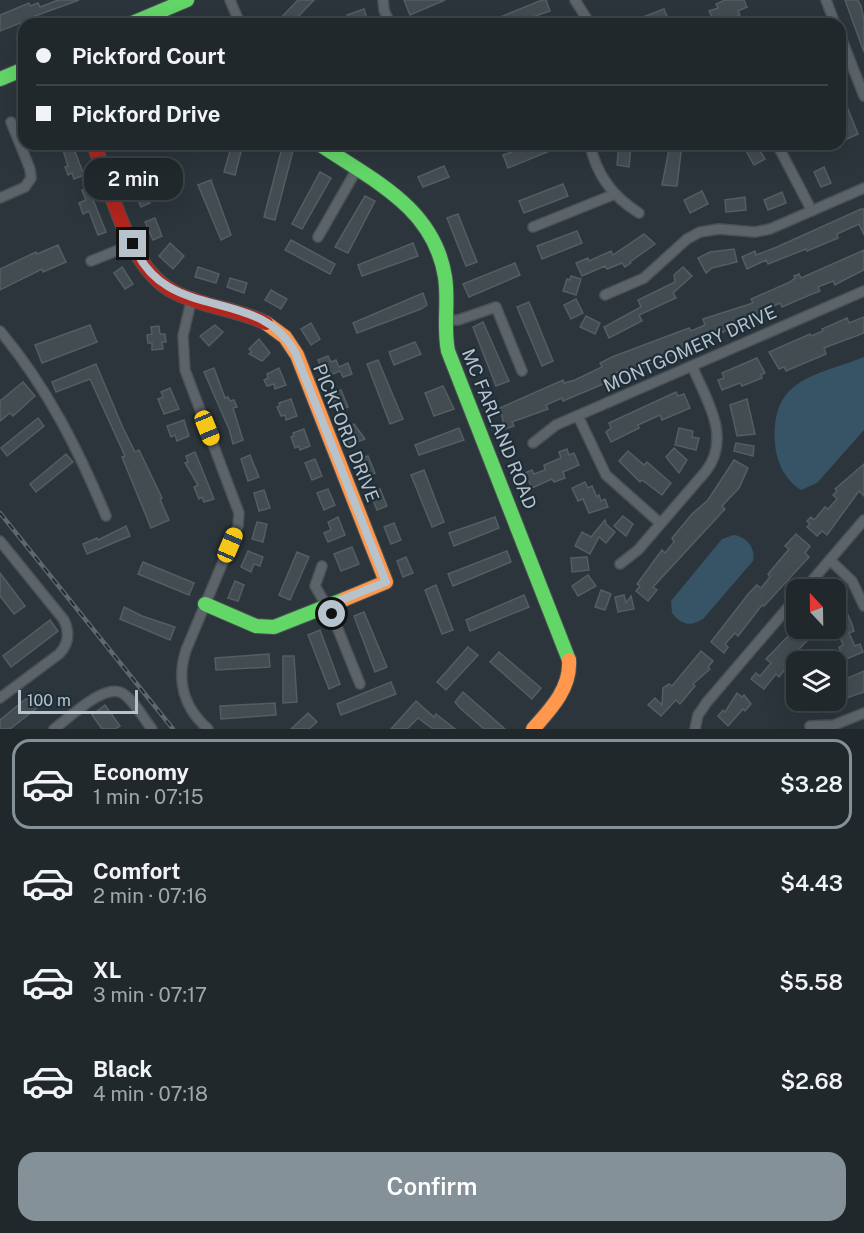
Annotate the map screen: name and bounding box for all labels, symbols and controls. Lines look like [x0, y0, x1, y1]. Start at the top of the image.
text: Pickford Court [72, 43, 226, 69]
text: Pickford Drive [72, 101, 221, 127]
callout: 2 min [84, 157, 182, 199]
text: 2 min [108, 167, 159, 191]
route end [119, 230, 146, 257]
street label: MONTGOMERY DRIVE [600, 301, 779, 396]
street label: MC FARLAND ROAD [458, 346, 541, 512]
street label: PICKFORD DRIVE [309, 361, 384, 505]
car [192, 408, 222, 448]
car [215, 525, 245, 565]
north arrow [786, 579, 846, 639]
map controls [786, 579, 846, 711]
route start [318, 600, 345, 627]
button: layers [786, 651, 846, 711]
scale bar [18, 687, 138, 714]
text: 100 m [27, 691, 71, 710]
icon: car [21, 757, 75, 811]
text: Economy [93, 759, 189, 785]
text: $3.28 [780, 771, 843, 797]
text: 1 min · 07:15 [93, 785, 203, 809]
icon: car [21, 856, 75, 910]
text: Comfort [93, 858, 180, 884]
text: $4.43 [780, 870, 843, 896]
text: 2 min · 07:16 [93, 884, 207, 908]
icon: car [21, 955, 75, 1009]
text: XL [93, 957, 121, 983]
text: $5.58 [779, 969, 843, 995]
text: 3 min · 07:17 [93, 983, 207, 1007]
icon: car [21, 1054, 75, 1108]
text: Black [93, 1056, 152, 1082]
text: $2.68 [781, 1068, 843, 1094]
text: 4 min · 07:18 [93, 1082, 208, 1106]
button: Confirm [18, 1152, 846, 1221]

